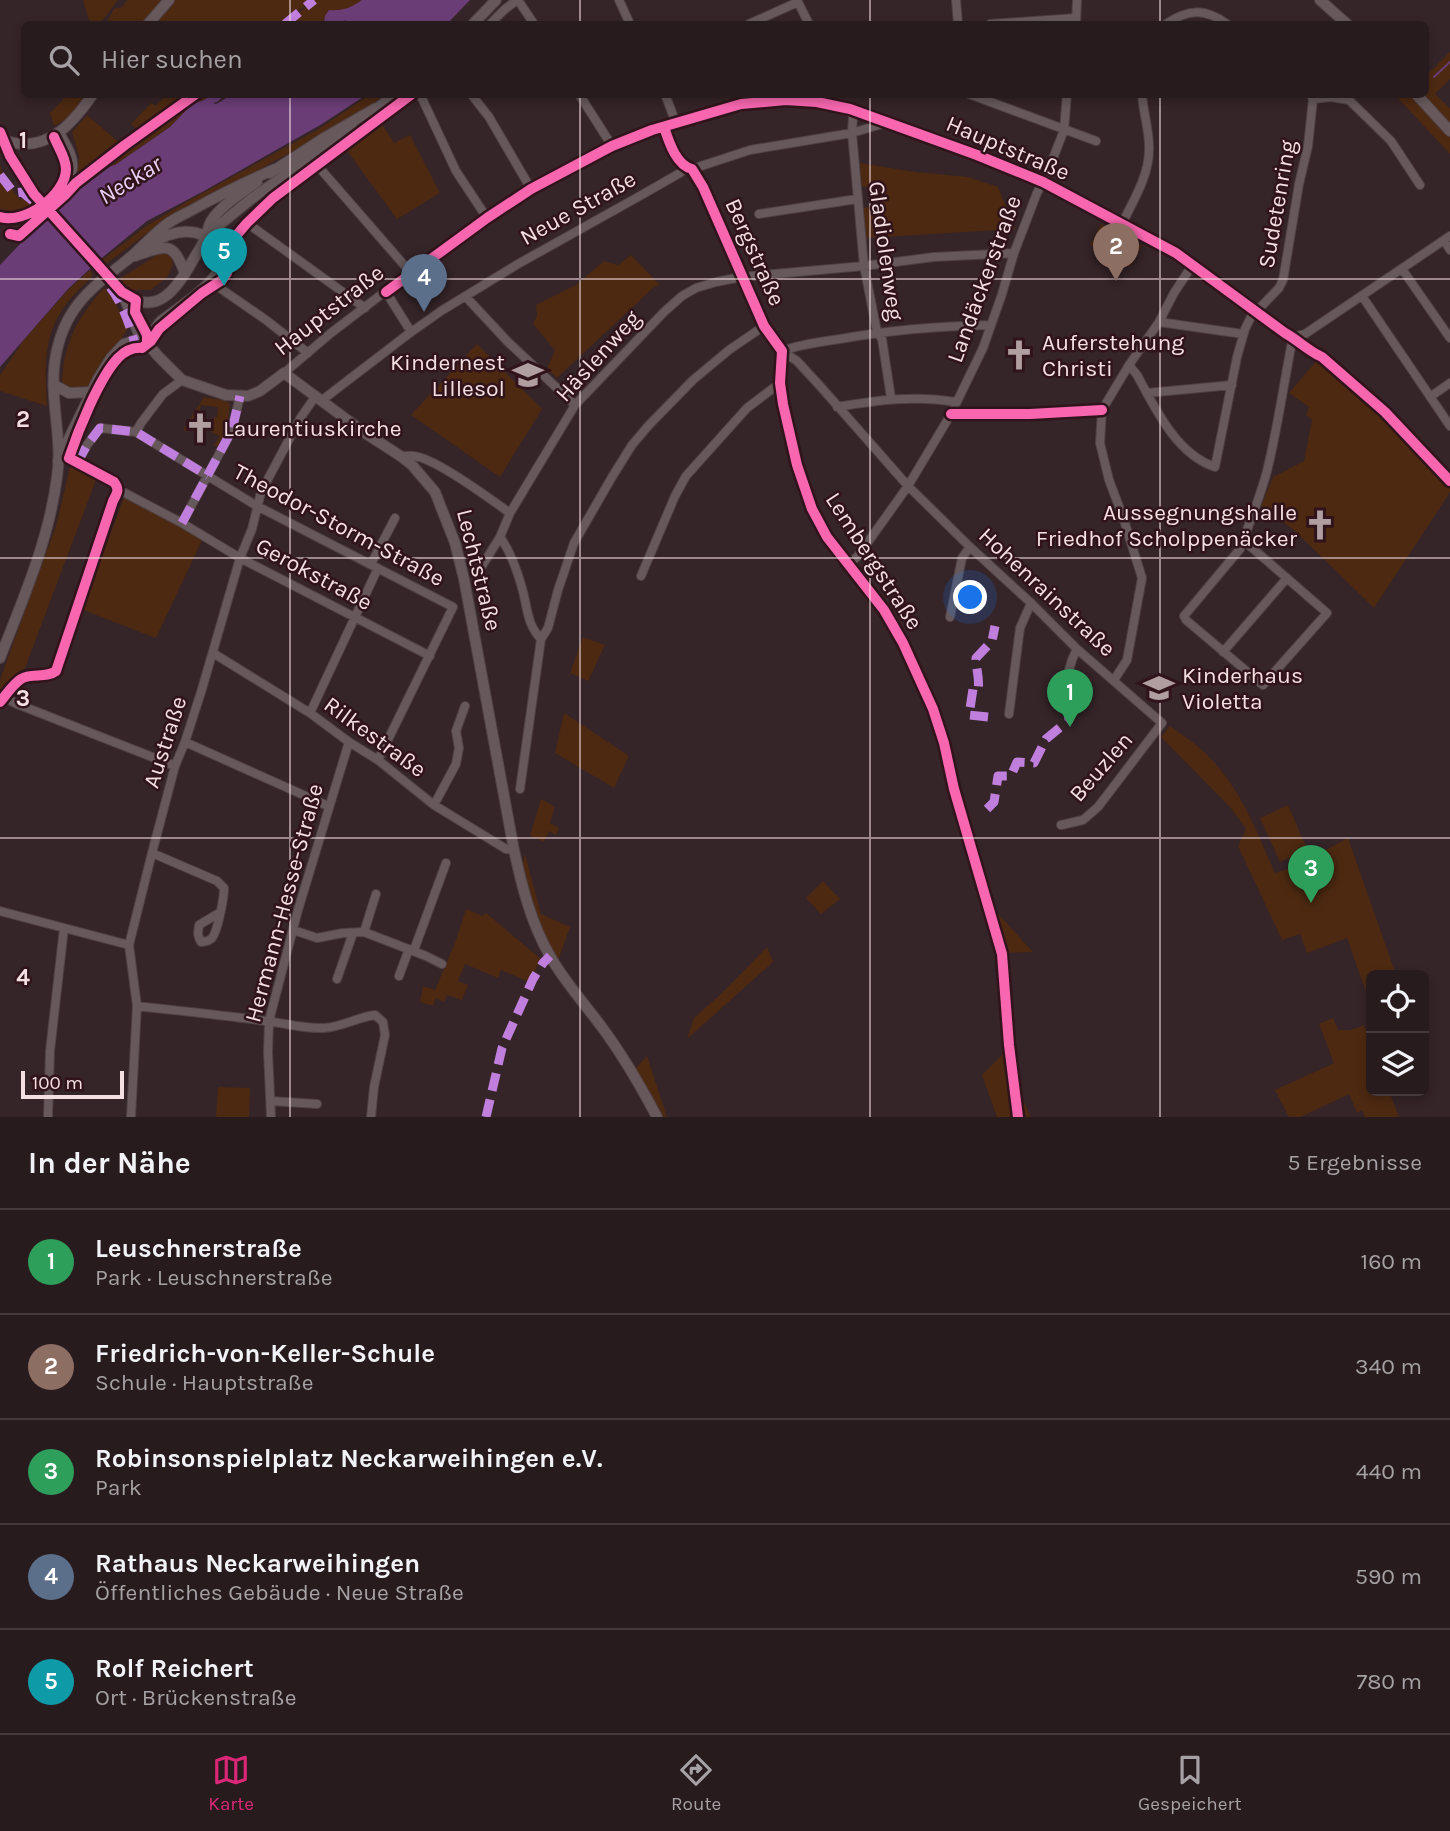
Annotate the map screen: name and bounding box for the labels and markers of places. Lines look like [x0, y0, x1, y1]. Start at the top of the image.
pin: 2 [1093, 223, 1139, 281]
pin: 5 [201, 228, 247, 286]
pin: 4 [401, 254, 447, 312]
place label: Auferstehung Christi [1042, 329, 1184, 382]
church icon: Auferstehung Christi [1002, 338, 1036, 372]
place label: Kindernest Lillesol [390, 349, 505, 402]
school or university icon: Kindernest Lillesol [511, 358, 545, 392]
church icon: Laurentiuskirche [183, 411, 217, 445]
place label: Laurentiuskirche [223, 415, 402, 442]
place label: Aussegnungshalle Friedhof Scholppenäcker [1036, 499, 1298, 552]
church icon: Aussegnungshalle Friedhof Scholppenäcker [1303, 508, 1337, 542]
place label: Kinderhaus Violetta [1182, 662, 1303, 715]
pin: 1 [1047, 669, 1093, 727]
school or university icon: Kinderhaus Violetta [1142, 671, 1176, 705]
pin: 3 [1288, 845, 1334, 903]

